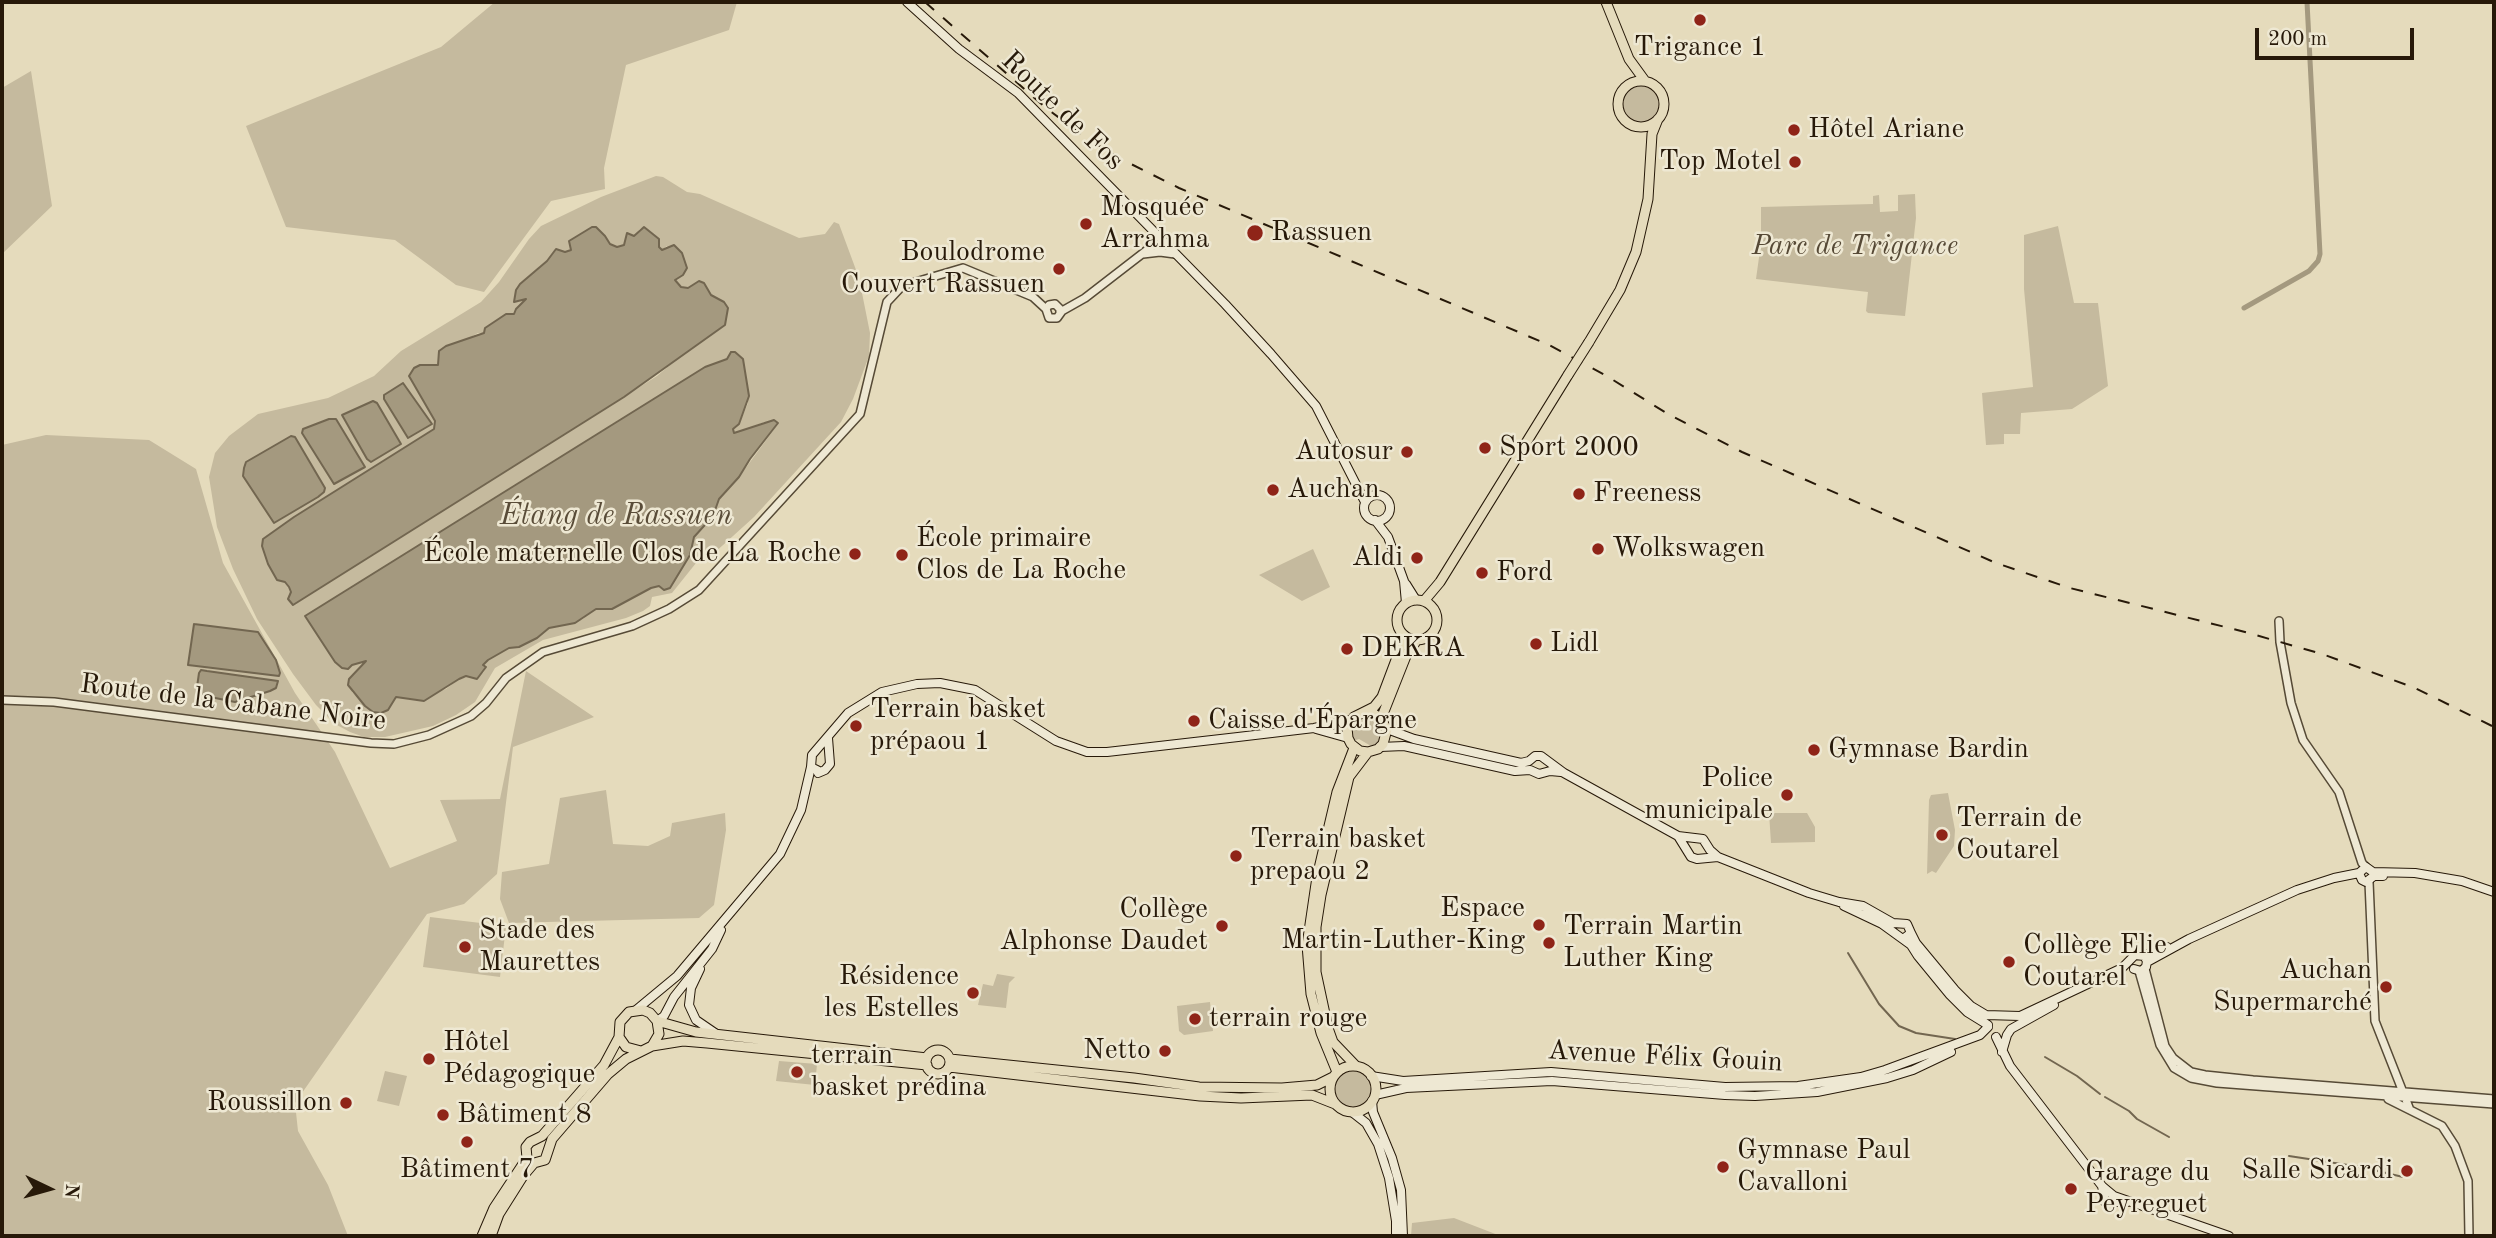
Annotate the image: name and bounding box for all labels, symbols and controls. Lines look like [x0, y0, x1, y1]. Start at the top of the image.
marker: Trigance 1 [1692, 12, 1708, 28]
scale bar [2258, 14, 2417, 58]
text: 200 m [2268, 29, 2327, 50]
place label: Trigance 1 [1634, 31, 1766, 65]
street label: Route de Fos [994, 44, 1130, 178]
place label: Hôtel Ariane [1808, 113, 1964, 147]
marker: Hôtel Ariane [1786, 122, 1802, 138]
place label: Top Motel [1659, 145, 1781, 179]
marker: Top Motel [1787, 154, 1803, 170]
place label: Mosquée Arrahma [1100, 191, 1209, 257]
marker: Mosquée Arrahma [1078, 216, 1094, 232]
place label: Rassuen [1271, 216, 1372, 250]
marker: Rassuen [1245, 223, 1265, 243]
park label: Parc de Trigance [1752, 230, 1958, 264]
place label: Boulodrome Couvert Rassuen [841, 236, 1045, 302]
marker: Boulodrome Couvert Rassuen [1051, 261, 1067, 277]
place label: Sport 2000 [1499, 431, 1639, 465]
place label: Autosur [1294, 435, 1393, 469]
marker: Sport 2000 [1477, 440, 1493, 456]
marker: Autosur [1399, 444, 1415, 460]
place label: Auchan [1287, 473, 1380, 507]
place label: Freeness [1593, 477, 1701, 511]
marker: Auchan [1265, 482, 1281, 498]
marker: Freeness [1571, 486, 1587, 502]
water label: Étang de Rassuen [500, 498, 732, 534]
place label: École primaire Clos de La Roche [916, 522, 1126, 588]
place label: Wolkswagen [1612, 532, 1765, 566]
place label: École maternelle Clos de La Roche [423, 537, 841, 571]
place label: Aldi [1352, 541, 1403, 575]
marker: Wolkswagen [1590, 541, 1606, 557]
marker: École maternelle Clos de La Roche [847, 546, 863, 562]
marker: École primaire Clos de La Roche [894, 547, 910, 563]
marker: Aldi [1409, 550, 1425, 566]
place label: Ford [1496, 556, 1553, 590]
marker: Ford [1474, 565, 1490, 581]
place label: Lidl [1550, 627, 1598, 661]
place label: DEKRA [1361, 632, 1465, 666]
marker: Lidl [1528, 636, 1544, 652]
marker: DEKRA [1339, 641, 1355, 657]
street label: Route de la Cabane Noire [78, 668, 388, 738]
place label: Terrain basket prépaou 1 [870, 693, 1046, 759]
place label: Caisse d'Épargne [1208, 704, 1417, 738]
marker: Caisse d'Épargne [1186, 713, 1202, 729]
marker: Terrain basket prépaou 1 [848, 718, 864, 734]
place label: Gymnase Bardin [1828, 733, 2029, 767]
marker: Gymnase Bardin [1806, 742, 1822, 758]
place label: Police municipale [1645, 762, 1773, 828]
marker: Police municipale [1779, 787, 1795, 803]
place label: Terrain de Coutarel [1956, 802, 2082, 868]
place label: Terrain basket prepaou 2 [1250, 823, 1426, 889]
marker: Terrain de Coutarel [1934, 827, 1950, 843]
marker: Terrain basket prepaou 2 [1228, 848, 1244, 864]
place label: Espace Martin-Luther-King [1281, 892, 1525, 958]
place label: Collège Alphonse Daudet [1000, 893, 1208, 959]
place label: Terrain Martin Luther King [1563, 910, 1743, 976]
place label: Stade des Maurettes [479, 914, 600, 980]
marker: Espace Martin-Luther-King [1531, 917, 1547, 933]
marker: Collège Alphonse Daudet [1214, 918, 1230, 934]
place label: Collège Elie Coutarel [2023, 929, 2167, 995]
marker: Terrain Martin Luther King [1541, 935, 1557, 951]
marker: Stade des Maurettes [457, 939, 473, 955]
marker: Collège Elie Coutarel [2001, 954, 2017, 970]
place label: Auchan Supermarché [2213, 954, 2372, 1020]
place label: Résidence les Estelles [824, 960, 959, 1026]
marker: Auchan Supermarché [2378, 979, 2394, 995]
marker: Résidence les Estelles [965, 985, 981, 1001]
place label: terrain rouge [1209, 1002, 1367, 1036]
marker: terrain rouge [1187, 1011, 1203, 1027]
place label: Hôtel Pédagogique [443, 1026, 595, 1092]
place label: Netto [1083, 1034, 1151, 1068]
street label: Avenue Félix Gouin [1546, 1034, 1784, 1080]
place label: terrain basket prédina [811, 1039, 986, 1105]
marker: Netto [1157, 1043, 1173, 1059]
marker: Hôtel Pédagogique [421, 1051, 437, 1067]
marker: terrain basket prédina [789, 1064, 805, 1080]
place label: Roussillon [207, 1086, 332, 1120]
marker: Roussillon [338, 1095, 354, 1111]
place label: Bâtiment 8 [457, 1098, 592, 1132]
marker: Bâtiment 8 [435, 1107, 451, 1123]
marker: Bâtiment 7 [459, 1134, 475, 1150]
place label: Gymnase Paul Cavalloni [1737, 1134, 1910, 1200]
place label: Bâtiment 7 [400, 1153, 534, 1187]
north arrow [14, 1154, 84, 1224]
place label: Salle Sicardi [2241, 1154, 2393, 1188]
place label: Garage du Peyreguet [2085, 1156, 2210, 1222]
marker: Gymnase Paul Cavalloni [1715, 1159, 1731, 1175]
marker: Salle Sicardi [2399, 1163, 2415, 1179]
marker: Garage du Peyreguet [2063, 1181, 2079, 1197]
text: N [60, 1183, 81, 1199]

